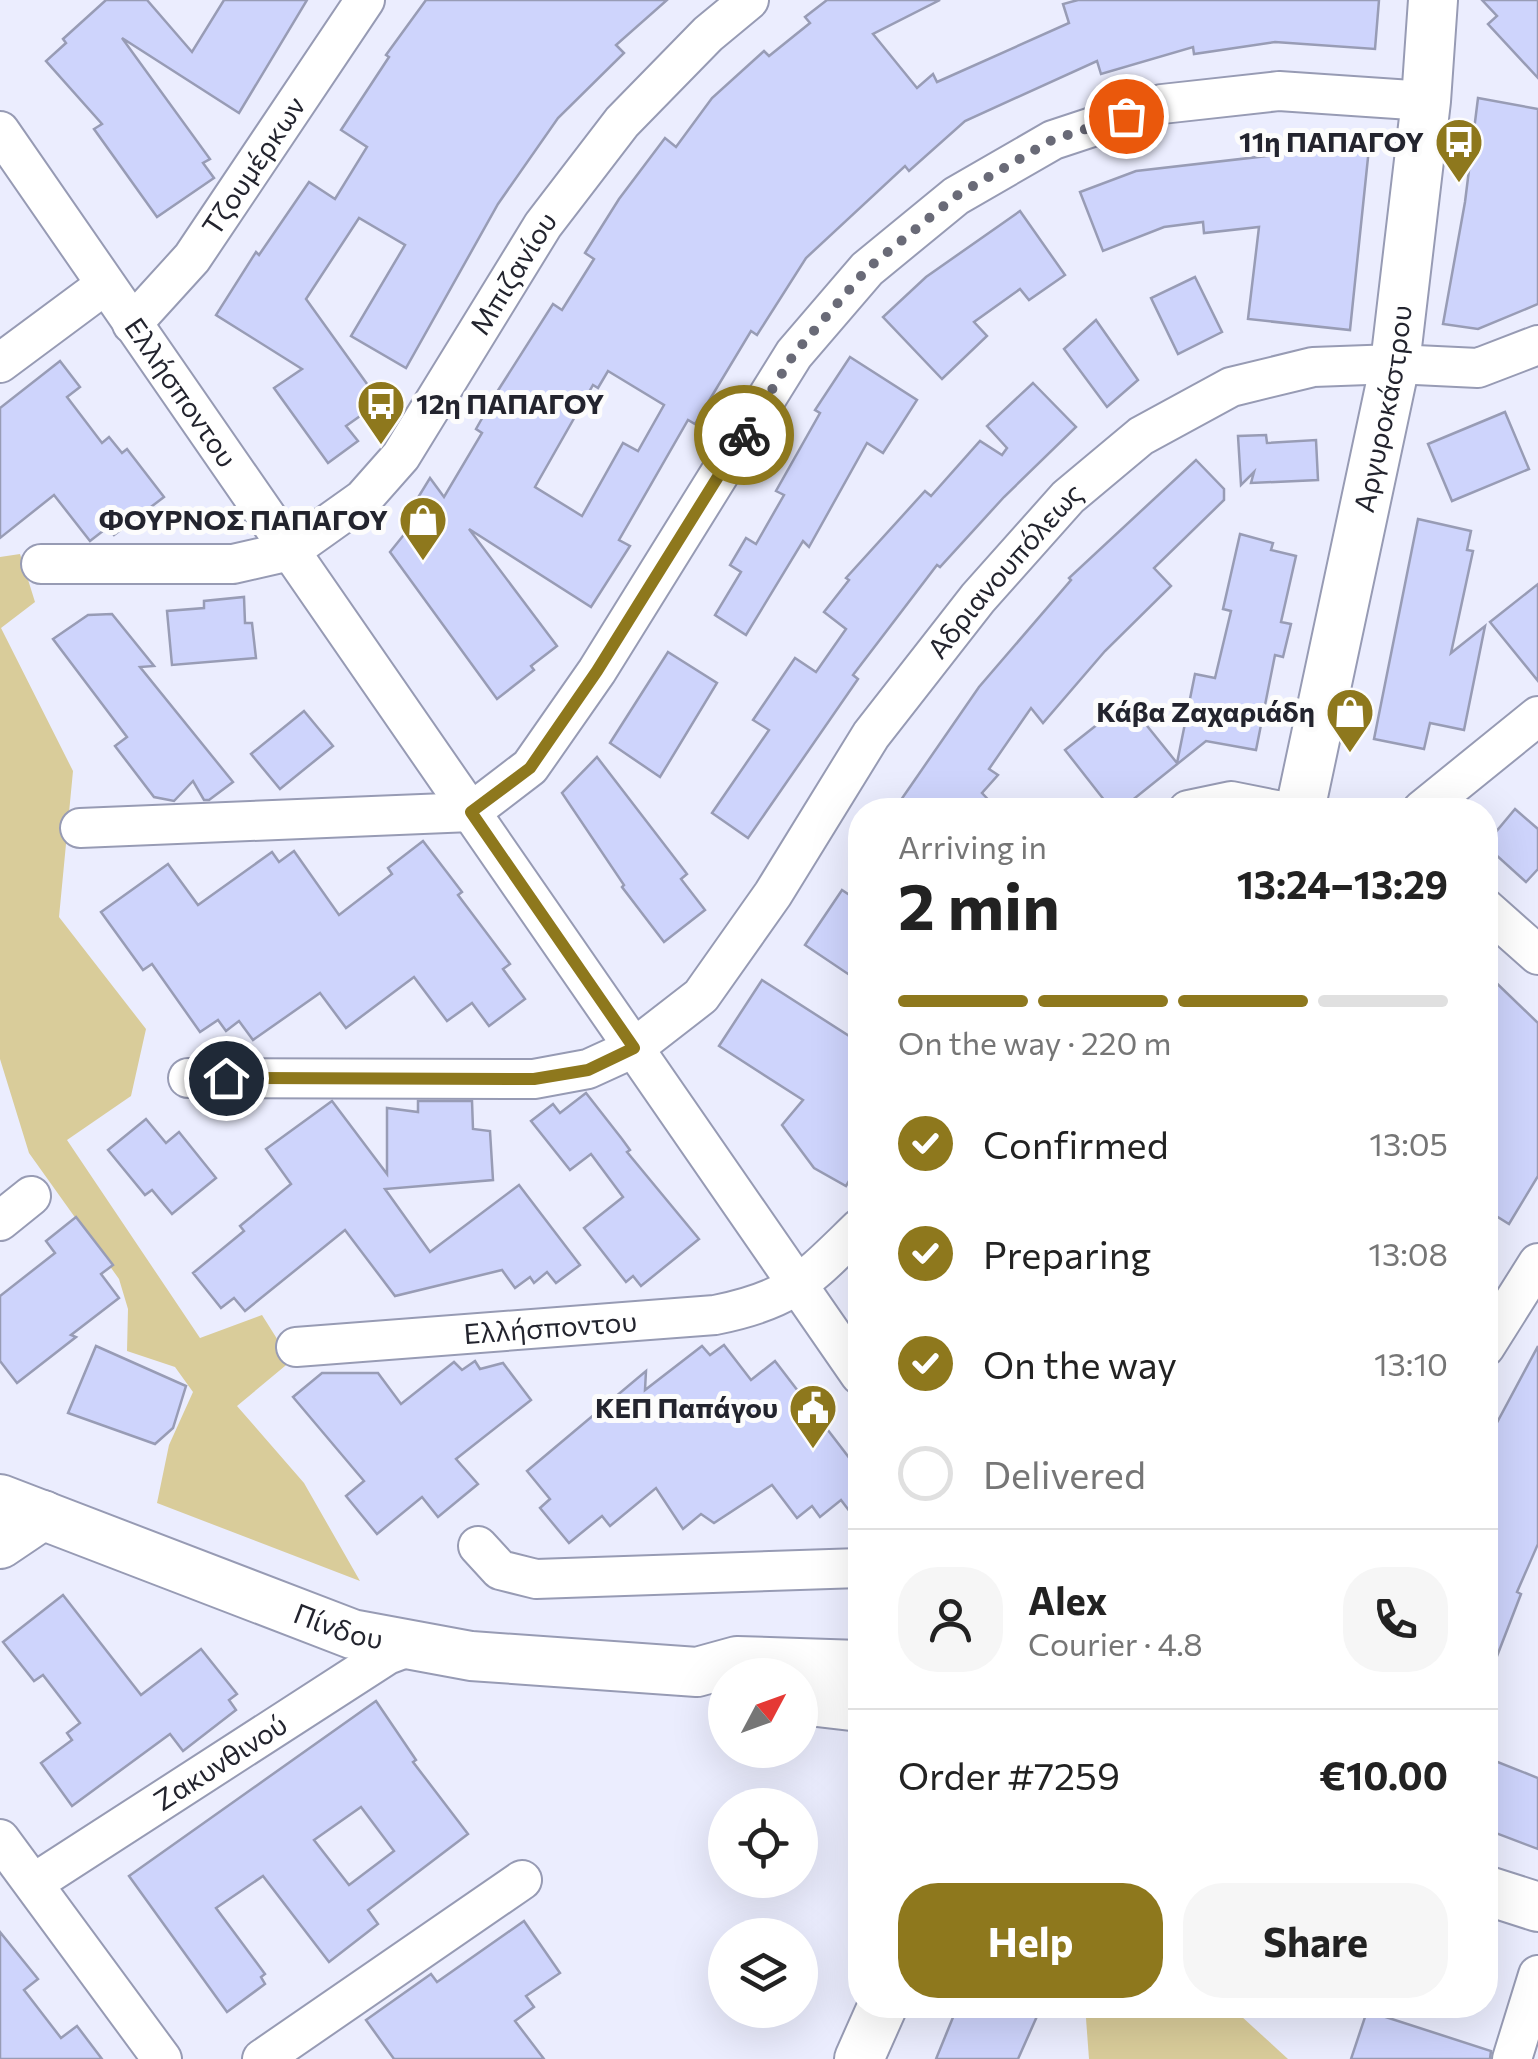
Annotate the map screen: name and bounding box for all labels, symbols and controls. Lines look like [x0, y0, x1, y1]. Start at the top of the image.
pin [1084, 74, 1169, 159]
icon: bag [1099, 89, 1154, 144]
street label: Τζουμέρκων [194, 90, 312, 241]
bus stop icon: 11η ΠΑΠΑΓΟΥ [1433, 116, 1485, 184]
place label: 11η ΠΑΠΑΓΟΥ [1239, 124, 1424, 158]
street label: Μπιζανίου [462, 204, 563, 340]
street label: Αργυροκάστρου [1346, 303, 1418, 515]
street label: Ελλήσποντου [118, 311, 245, 473]
bus stop icon: 12η ΠΑΠΑΓΟΥ [355, 378, 407, 446]
courier [694, 385, 794, 485]
place label: 12η ΠΑΠΑΓΟΥ [416, 386, 604, 420]
icon: bike [717, 408, 772, 463]
street label: Αδριανουπόλεως [919, 475, 1089, 665]
shop icon: ΦΟΥΡΝΟΣ ΠΑΠΑΓΟΥ [397, 494, 449, 562]
place label: ΦΟΥΡΝΟΣ ΠΑΠΑΓΟΥ [99, 502, 388, 536]
shop icon: Κάβα Ζαχαριάδη [1324, 686, 1376, 754]
place label: Κάβα Ζαχαριάδη [1096, 694, 1315, 728]
text: Arriving in [898, 826, 1047, 866]
text: 13:24–13:29 [1237, 860, 1448, 907]
text: 2 min [898, 864, 1060, 943]
text: On the way · 220 m [898, 1022, 1171, 1062]
pin [184, 1036, 269, 1121]
icon: home [199, 1051, 254, 1106]
icon: check [898, 1116, 953, 1171]
text: Confirmed [983, 1120, 1169, 1167]
text: 13:05 [1369, 1123, 1448, 1163]
icon: check [898, 1226, 953, 1281]
text: Preparing [983, 1230, 1151, 1277]
text: 13:08 [1368, 1233, 1448, 1273]
street label: Ελλήσποντου [462, 1303, 638, 1350]
icon: check [898, 1336, 953, 1391]
text: On the way [983, 1340, 1177, 1387]
text: 13:10 [1374, 1343, 1448, 1383]
public building icon: ΚΕΠ Παπάγου [787, 1382, 839, 1450]
place label: ΚΕΠ Παπάγου [595, 1390, 778, 1424]
text: Delivered [983, 1450, 1146, 1497]
button: person [898, 1567, 1003, 1672]
button: phone [1343, 1567, 1448, 1672]
text: Alex [1028, 1576, 1107, 1623]
street label: Πίνδου [289, 1595, 386, 1655]
text: Courier · 4.8 [1028, 1623, 1203, 1663]
north arrow [708, 1658, 818, 1768]
map controls [708, 1658, 818, 2028]
street label: Ζακυνθινού [147, 1706, 293, 1817]
text: Order #7259 [898, 1751, 1120, 1798]
text: €10.00 [1319, 1751, 1448, 1798]
button: locate [708, 1788, 818, 1898]
button: Help [898, 1883, 1163, 1998]
button: Share [1183, 1883, 1448, 1998]
button: layers [708, 1918, 818, 2028]

